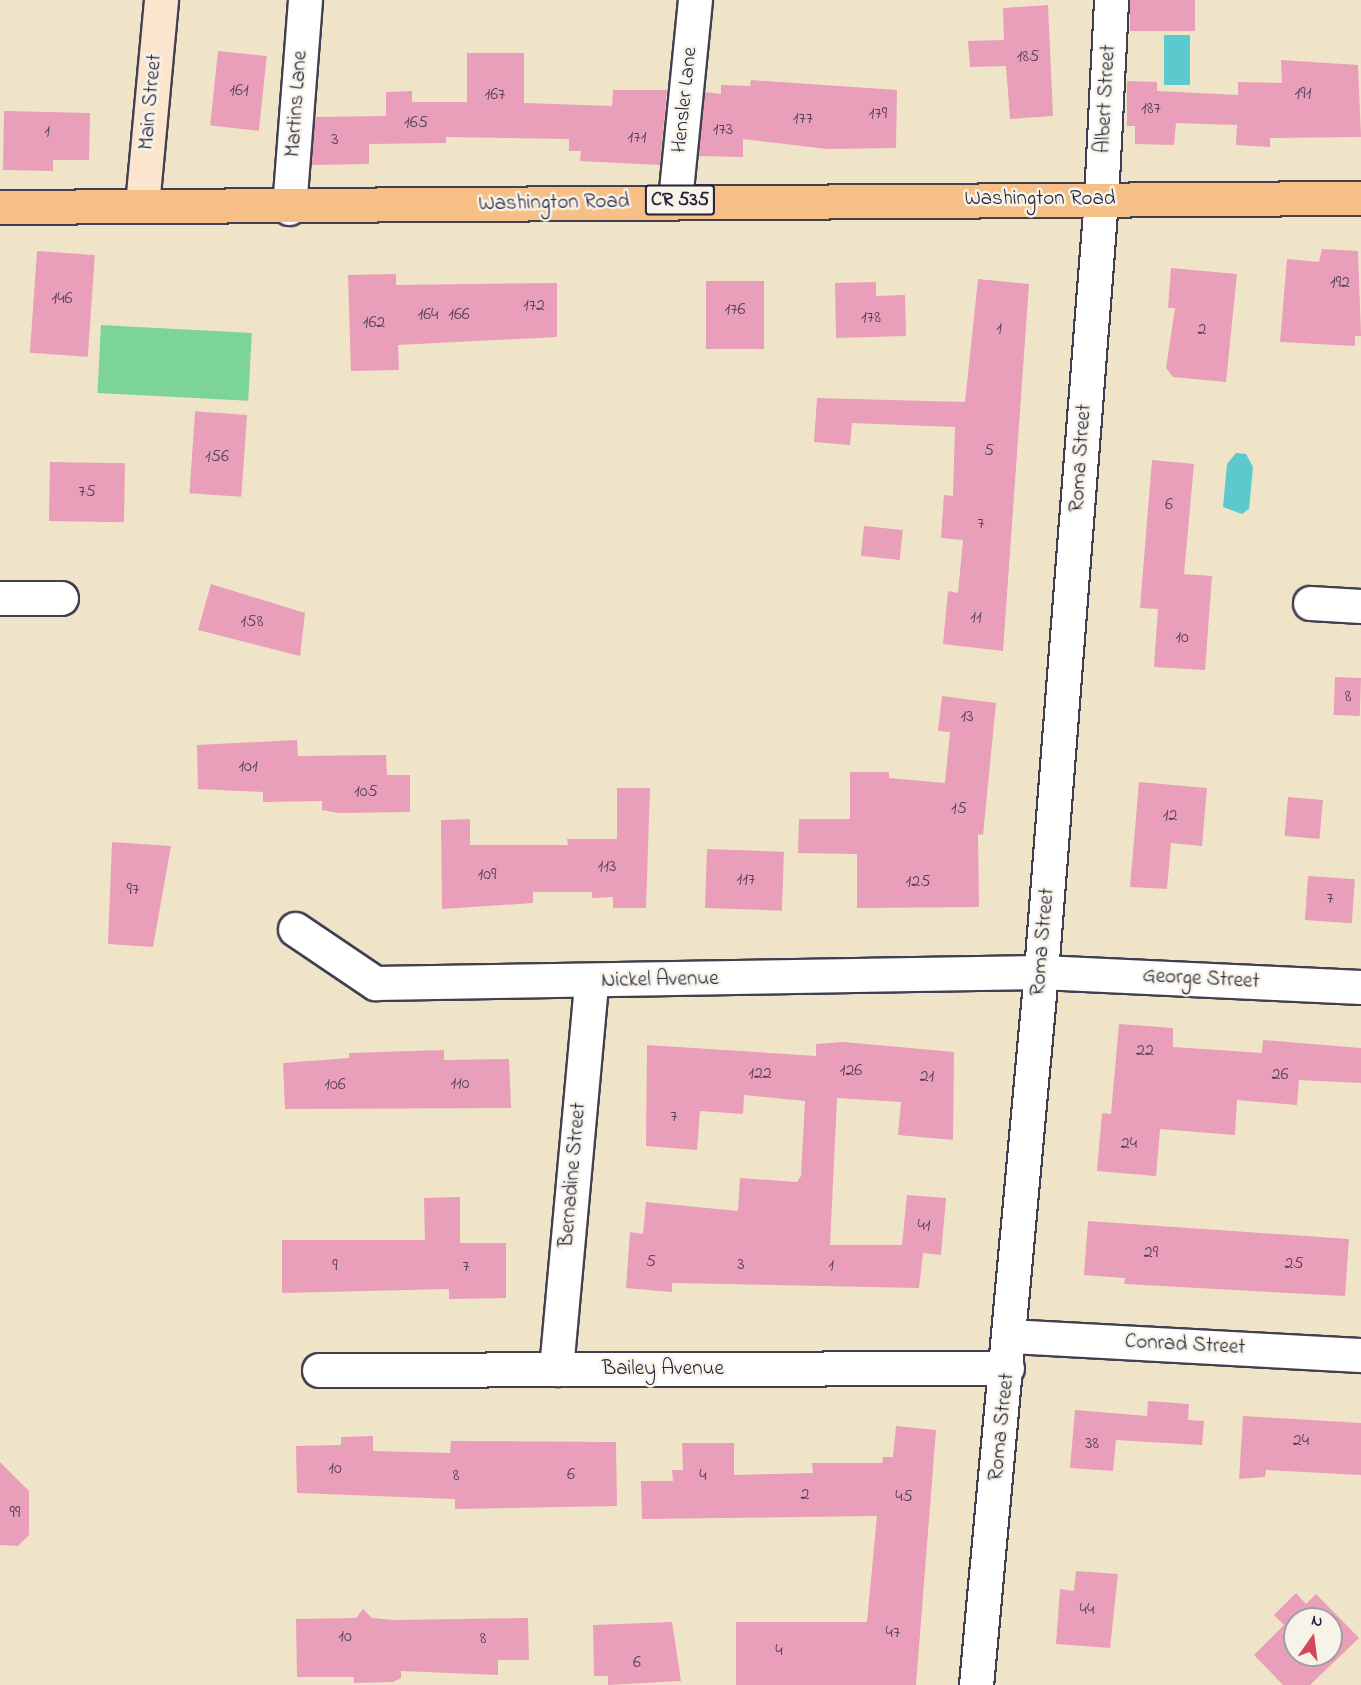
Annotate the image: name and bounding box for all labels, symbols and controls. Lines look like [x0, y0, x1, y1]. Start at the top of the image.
street label: Albert Street [1091, 44, 1121, 154]
street label: Hensler Lane [667, 46, 703, 154]
house number: 185 [1017, 46, 1039, 68]
street label: Martins Lane [281, 50, 313, 158]
street label: Main Street [134, 53, 168, 151]
house number: 161 [229, 80, 249, 102]
house number: 191 [1295, 83, 1311, 105]
house number: 167 [484, 84, 506, 106]
house number: 187 [1141, 98, 1161, 120]
house number: 179 [869, 103, 887, 125]
house number: 177 [793, 108, 813, 130]
house number: 165 [404, 112, 428, 134]
house number: 173 [713, 119, 733, 141]
house number: 1 [44, 121, 50, 143]
house number: 171 [628, 127, 646, 149]
house number: 3 [331, 129, 339, 151]
road number: CR 535 [644, 183, 716, 217]
street label: Washington Road [964, 186, 1116, 212]
street label: Washington Road [478, 189, 630, 217]
house number: 192 [1330, 272, 1350, 294]
house number: 146 [51, 288, 73, 310]
house number: 172 [523, 295, 545, 317]
house number: 176 [724, 299, 746, 321]
house number: 164 [417, 304, 439, 326]
house number: 166 [448, 304, 470, 326]
house number: 178 [861, 307, 881, 329]
house number: 162 [363, 312, 385, 334]
house number: 1 [996, 318, 1002, 340]
house number: 2 [1198, 319, 1206, 341]
street label: Roma Street [1065, 403, 1097, 513]
house number: 5 [984, 440, 994, 462]
house number: 156 [205, 446, 229, 468]
house number: 75 [78, 481, 96, 503]
house number: 6 [1165, 494, 1173, 516]
house number: 7 [977, 513, 985, 535]
house number: 11 [970, 607, 982, 629]
house number: 158 [241, 611, 263, 633]
house number: 10 [1175, 627, 1189, 649]
house number: 8 [1345, 686, 1351, 708]
house number: 13 [960, 706, 974, 728]
house number: 101 [238, 756, 258, 778]
house number: 105 [354, 781, 378, 803]
house number: 15 [951, 798, 967, 820]
house number: 12 [1163, 805, 1177, 827]
house number: 113 [598, 856, 616, 878]
house number: 109 [478, 864, 496, 886]
house number: 117 [737, 869, 755, 891]
house number: 125 [906, 871, 930, 893]
house number: 97 [127, 879, 139, 901]
street label: Roma Street [1026, 887, 1060, 997]
house number: 7 [1326, 888, 1334, 910]
street label: George Street [1142, 963, 1260, 995]
street label: Nickel Avenue [601, 966, 719, 994]
house number: 22 [1136, 1040, 1154, 1062]
house number: 126 [840, 1060, 862, 1082]
house number: 122 [748, 1063, 772, 1085]
house number: 26 [1272, 1064, 1288, 1086]
house number: 21 [920, 1066, 934, 1088]
house number: 110 [450, 1073, 470, 1095]
house number: 106 [324, 1074, 346, 1096]
street label: Bernadine Street [554, 1102, 592, 1248]
house number: 7 [670, 1106, 678, 1128]
house number: 24 [1121, 1133, 1137, 1155]
house number: 41 [917, 1215, 931, 1237]
house number: 29 [1144, 1242, 1158, 1264]
house number: 5 [646, 1251, 656, 1273]
house number: 25 [1284, 1253, 1304, 1275]
house number: 3 [737, 1254, 745, 1276]
house number: 9 [332, 1255, 338, 1277]
house number: 1 [828, 1255, 834, 1277]
house number: 7 [462, 1256, 470, 1278]
street label: Conrad Street [1124, 1329, 1246, 1361]
street label: Bailey Avenue [602, 1356, 724, 1382]
street label: Roma Street [984, 1372, 1020, 1482]
house number: 24 [1293, 1430, 1309, 1452]
house number: 38 [1085, 1433, 1099, 1455]
house number: 10 [328, 1458, 342, 1480]
house number: 6 [567, 1464, 575, 1486]
house number: 8 [453, 1465, 459, 1487]
house number: 4 [699, 1465, 707, 1487]
house number: 2 [801, 1484, 809, 1506]
house number: 45 [895, 1486, 913, 1508]
house number: 99 [10, 1502, 20, 1524]
house number: 44 [1080, 1599, 1094, 1621]
north arrow [1283, 1607, 1343, 1667]
text: N [1309, 1609, 1325, 1634]
house number: 47 [886, 1622, 900, 1644]
house number: 10 [338, 1626, 352, 1648]
house number: 8 [480, 1628, 486, 1650]
house number: 4 [775, 1640, 783, 1662]
house number: 6 [633, 1652, 641, 1674]

